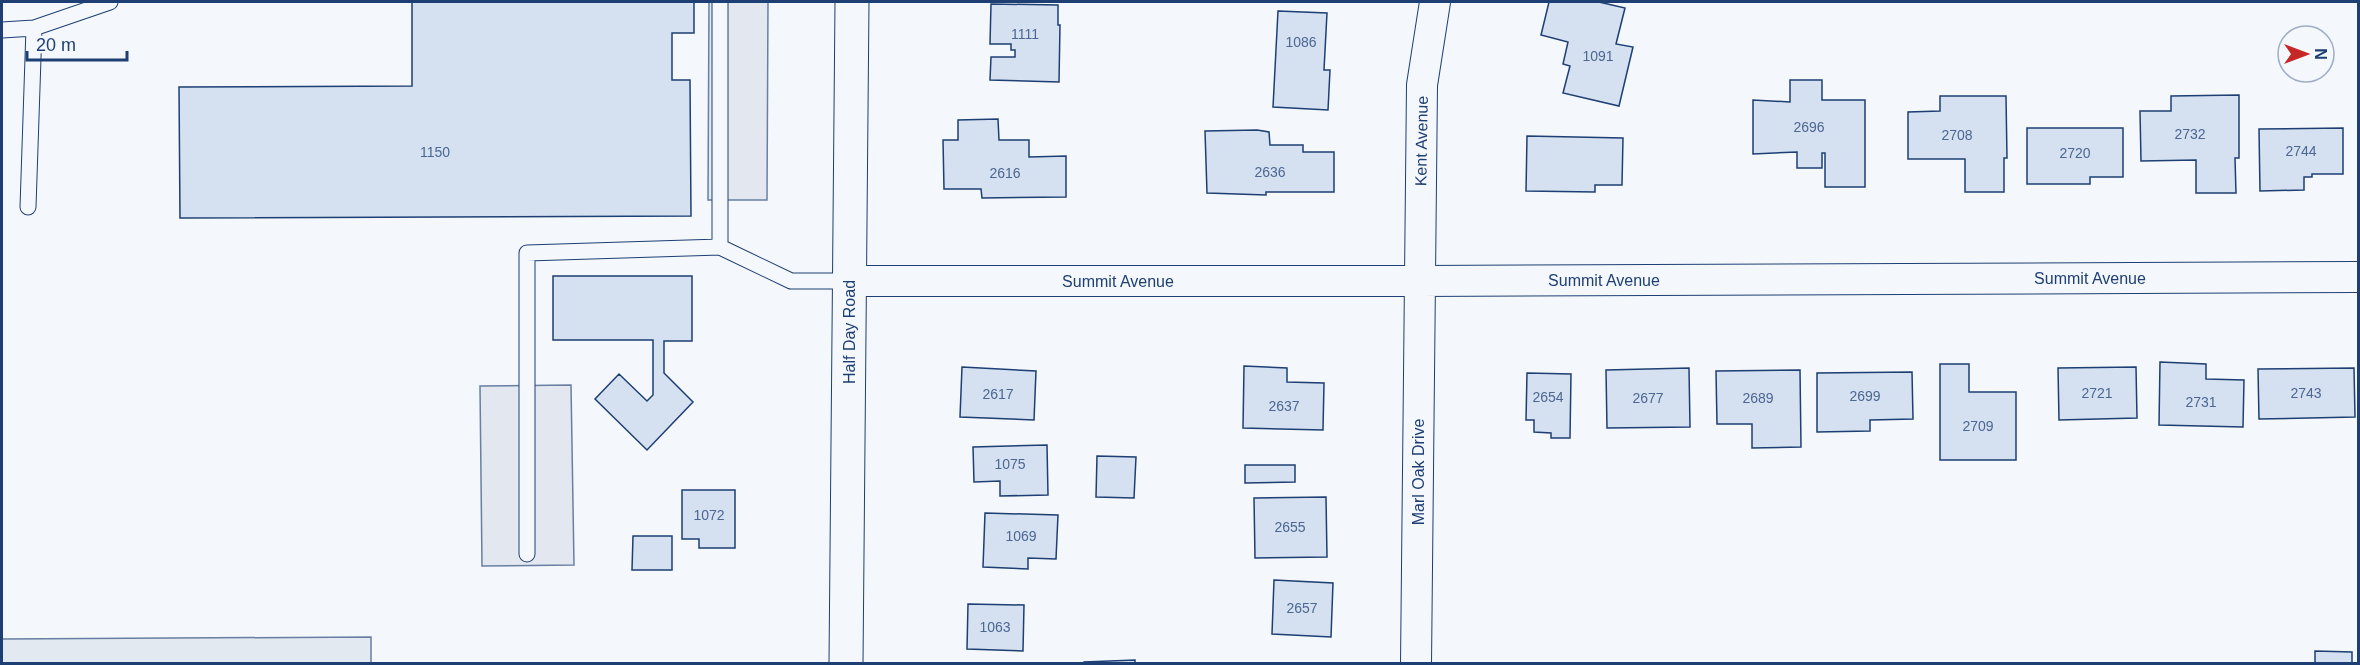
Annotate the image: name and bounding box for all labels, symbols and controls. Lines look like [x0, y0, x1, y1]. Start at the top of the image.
scale bar [27, 24, 128, 62]
north arrow [2276, 24, 2336, 84]
house number: 1111 [1011, 26, 1039, 42]
house number: 1086 [1285, 34, 1317, 50]
text: 20 m [36, 35, 76, 55]
house number: 1091 [1582, 48, 1614, 64]
text: N [2312, 48, 2329, 60]
street label: Kent Avenue [1412, 96, 1431, 186]
house number: 2696 [1793, 119, 1825, 135]
house number: 2732 [2174, 126, 2206, 142]
house number: 2708 [1941, 127, 1973, 143]
house number: 2744 [2285, 143, 2317, 159]
house number: 1150 [420, 144, 450, 160]
house number: 2720 [2059, 145, 2091, 161]
house number: 2636 [1254, 164, 1286, 180]
house number: 2616 [989, 165, 1021, 181]
street label: Summit Avenue [2034, 270, 2146, 287]
street label: Summit Avenue [1548, 272, 1660, 289]
street label: Summit Avenue [1062, 273, 1174, 290]
street label: Half Day Road [841, 280, 858, 384]
house number: 2721 [2081, 385, 2113, 401]
house number: 2743 [2290, 385, 2322, 401]
house number: 2617 [982, 386, 1014, 402]
house number: 2699 [1849, 388, 1881, 404]
house number: 2654 [1532, 389, 1564, 405]
house number: 2677 [1632, 390, 1664, 406]
house number: 2689 [1742, 390, 1774, 406]
house number: 2731 [2185, 394, 2217, 410]
house number: 2637 [1268, 398, 1300, 414]
house number: 2709 [1962, 418, 1994, 434]
street label: Marl Oak Drive [1410, 419, 1427, 525]
house number: 1075 [994, 456, 1026, 472]
house number: 1072 [693, 507, 725, 523]
house number: 2655 [1274, 519, 1306, 535]
house number: 1069 [1005, 528, 1037, 544]
house number: 2657 [1286, 600, 1318, 616]
house number: 1063 [979, 619, 1011, 635]

